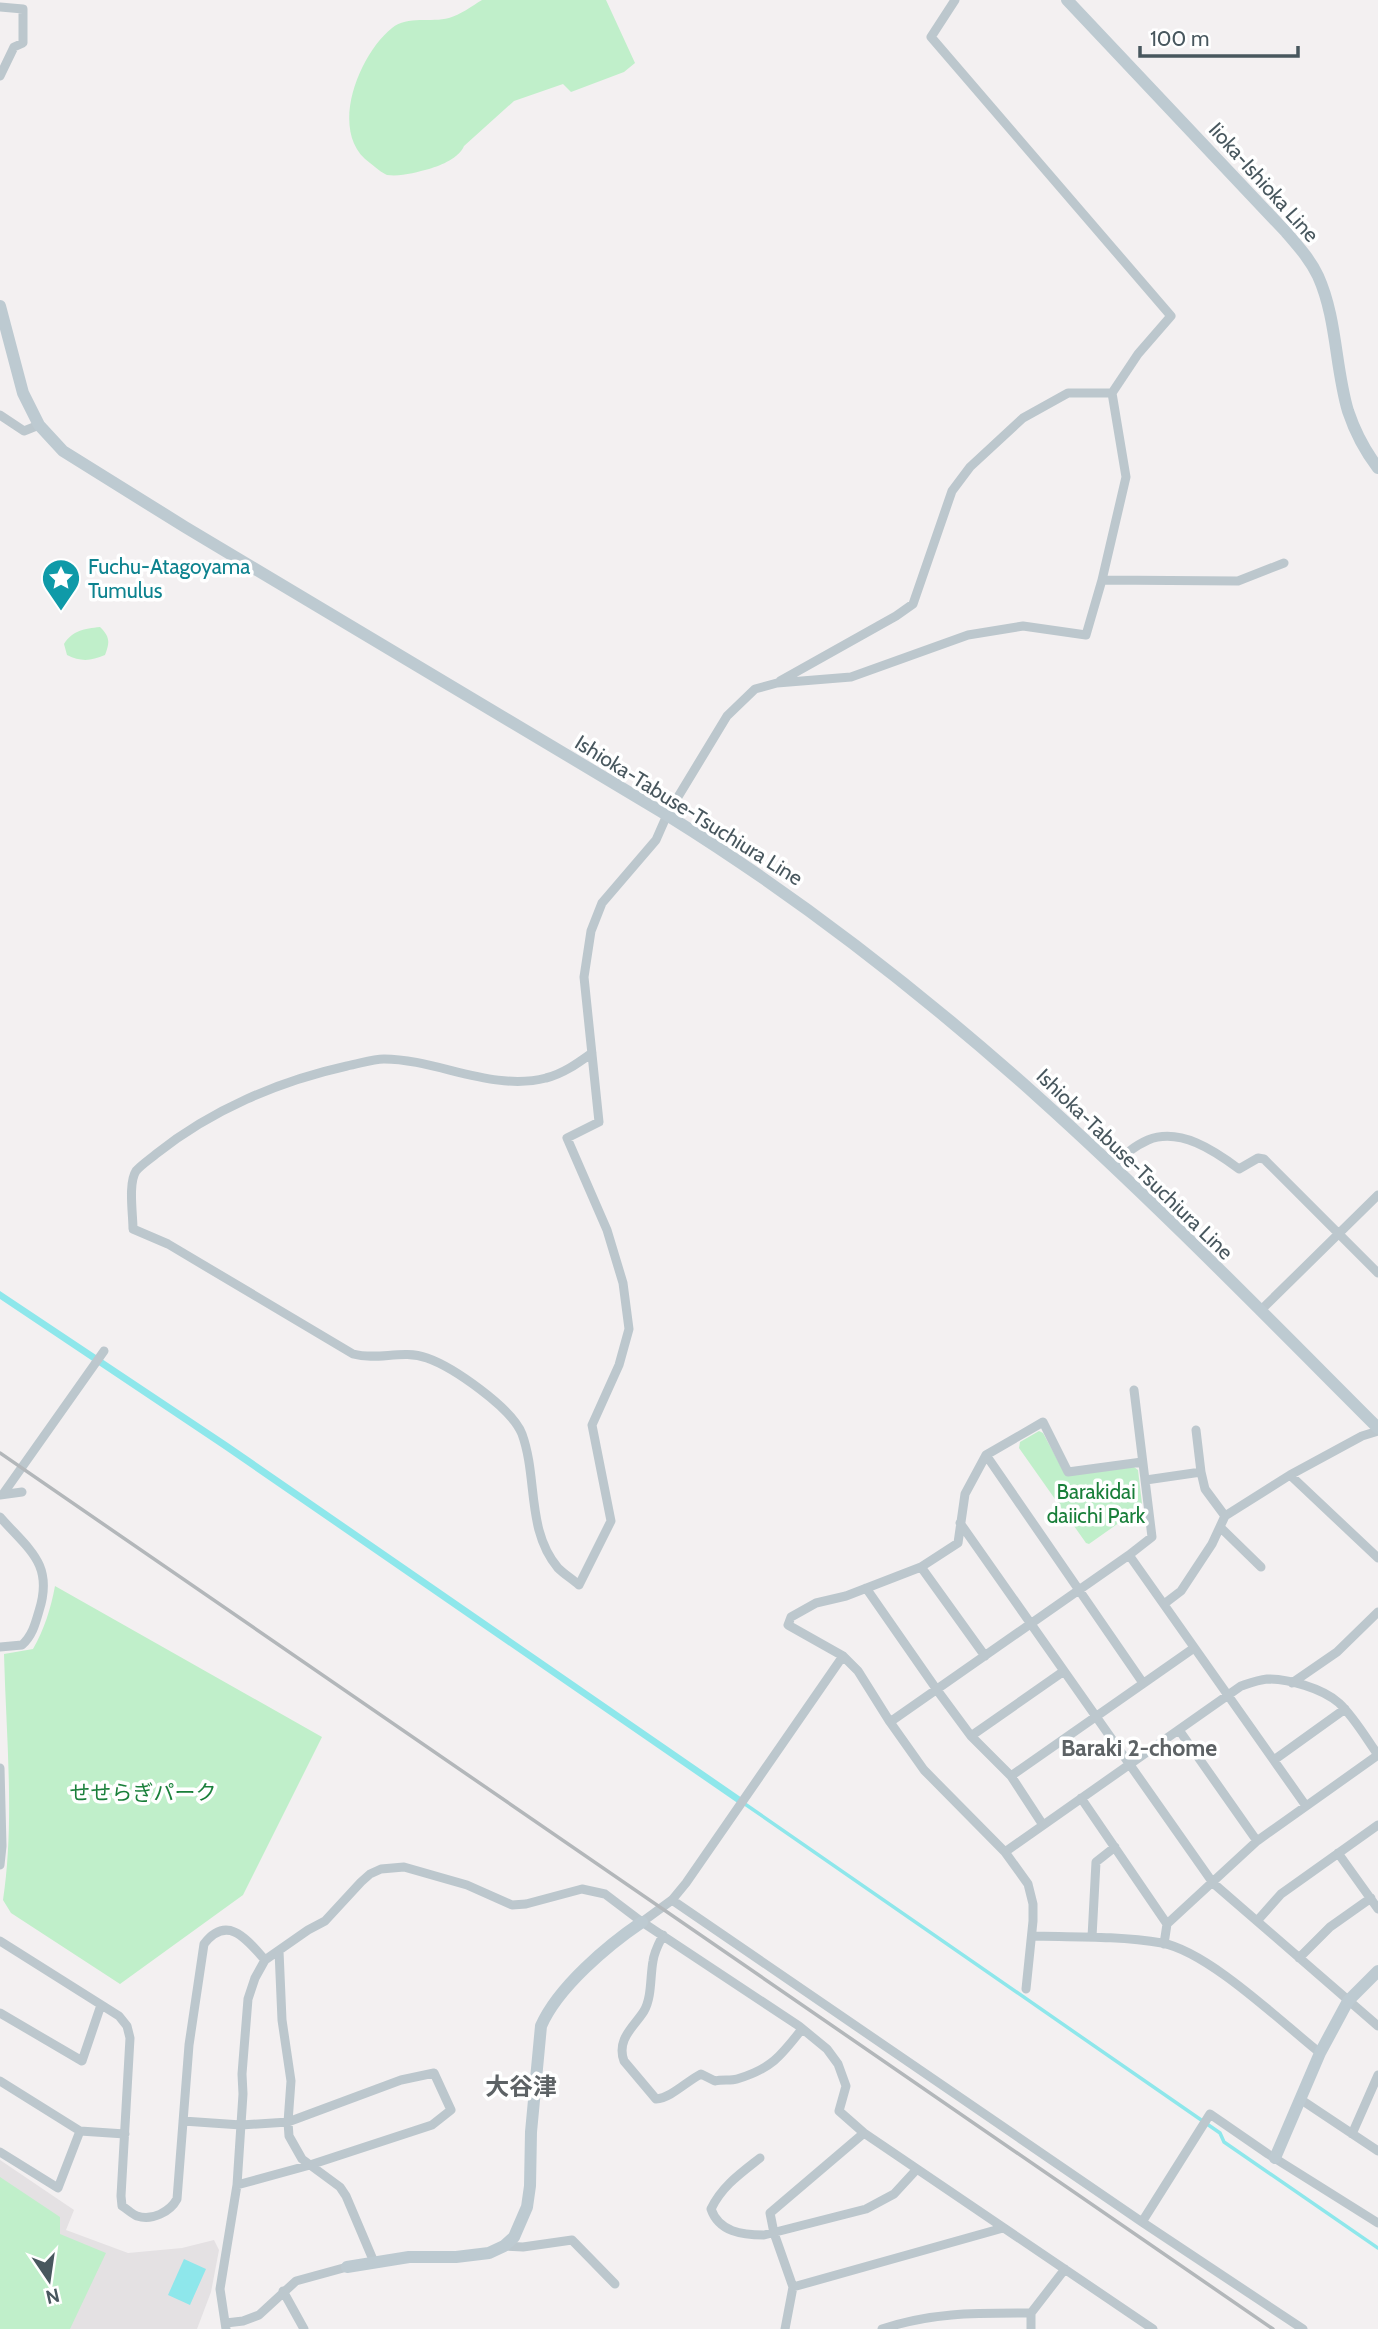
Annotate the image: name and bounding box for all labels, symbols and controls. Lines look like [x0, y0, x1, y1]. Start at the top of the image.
scale bar [1140, 14, 1298, 58]
text: 100 m [1150, 26, 1209, 51]
street label: Iioka-Ishioka Line [1204, 117, 1324, 247]
place label: Fuchu-Atagoyama Tumulus [88, 554, 250, 603]
place icon: Fuchu-Atagoyama Tumulus [40, 557, 82, 612]
street label: Ishioka-Tabuse-Tsuchiura Line [571, 730, 808, 891]
street label: Ishioka-Tabuse-Tsuchiura Line [1031, 1063, 1239, 1265]
park label: Barakidai daiichi Park [1047, 1479, 1146, 1528]
district label: Baraki 2-chome [1061, 1734, 1217, 1762]
park label: せせらぎパーク [70, 1780, 217, 1805]
district label: 大谷津 [485, 2072, 557, 2101]
north arrow [14, 2245, 84, 2315]
text: N [44, 2283, 62, 2309]

